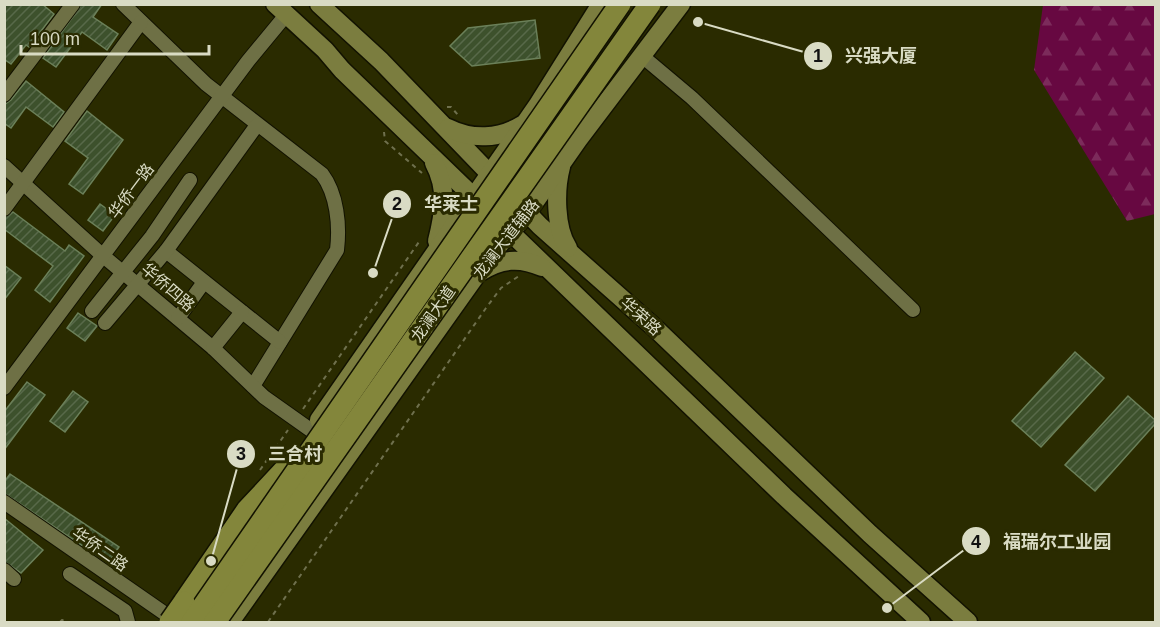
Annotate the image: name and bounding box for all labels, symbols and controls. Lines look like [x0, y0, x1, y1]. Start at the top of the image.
scale bar [21, 18, 208, 56]
text: 100 m [30, 29, 80, 49]
callout: 兴强大厦 [803, 38, 929, 74]
text: 1 [813, 46, 823, 66]
text: 兴强大厦 [845, 46, 917, 66]
street label: 华侨一路 [105, 160, 157, 222]
callout: 华莱士 [382, 186, 490, 222]
text: 2 [392, 194, 402, 214]
text: 华莱士 [424, 194, 478, 214]
street label: 龙澜大道辅路 [470, 196, 542, 282]
street label: 华侨四路 [138, 260, 198, 314]
street label: 龙澜大道 [408, 283, 458, 345]
street label: 华荣路 [617, 294, 665, 338]
callout: 三合村 [226, 436, 334, 472]
text: 3 [236, 444, 246, 464]
text: 三合村 [268, 444, 322, 464]
callout: 福瑞尔工业园 [961, 523, 1123, 559]
street label: 华侨二路 [69, 524, 131, 574]
text: 4 [971, 532, 981, 552]
text: 福瑞尔工业园 [1003, 532, 1111, 552]

